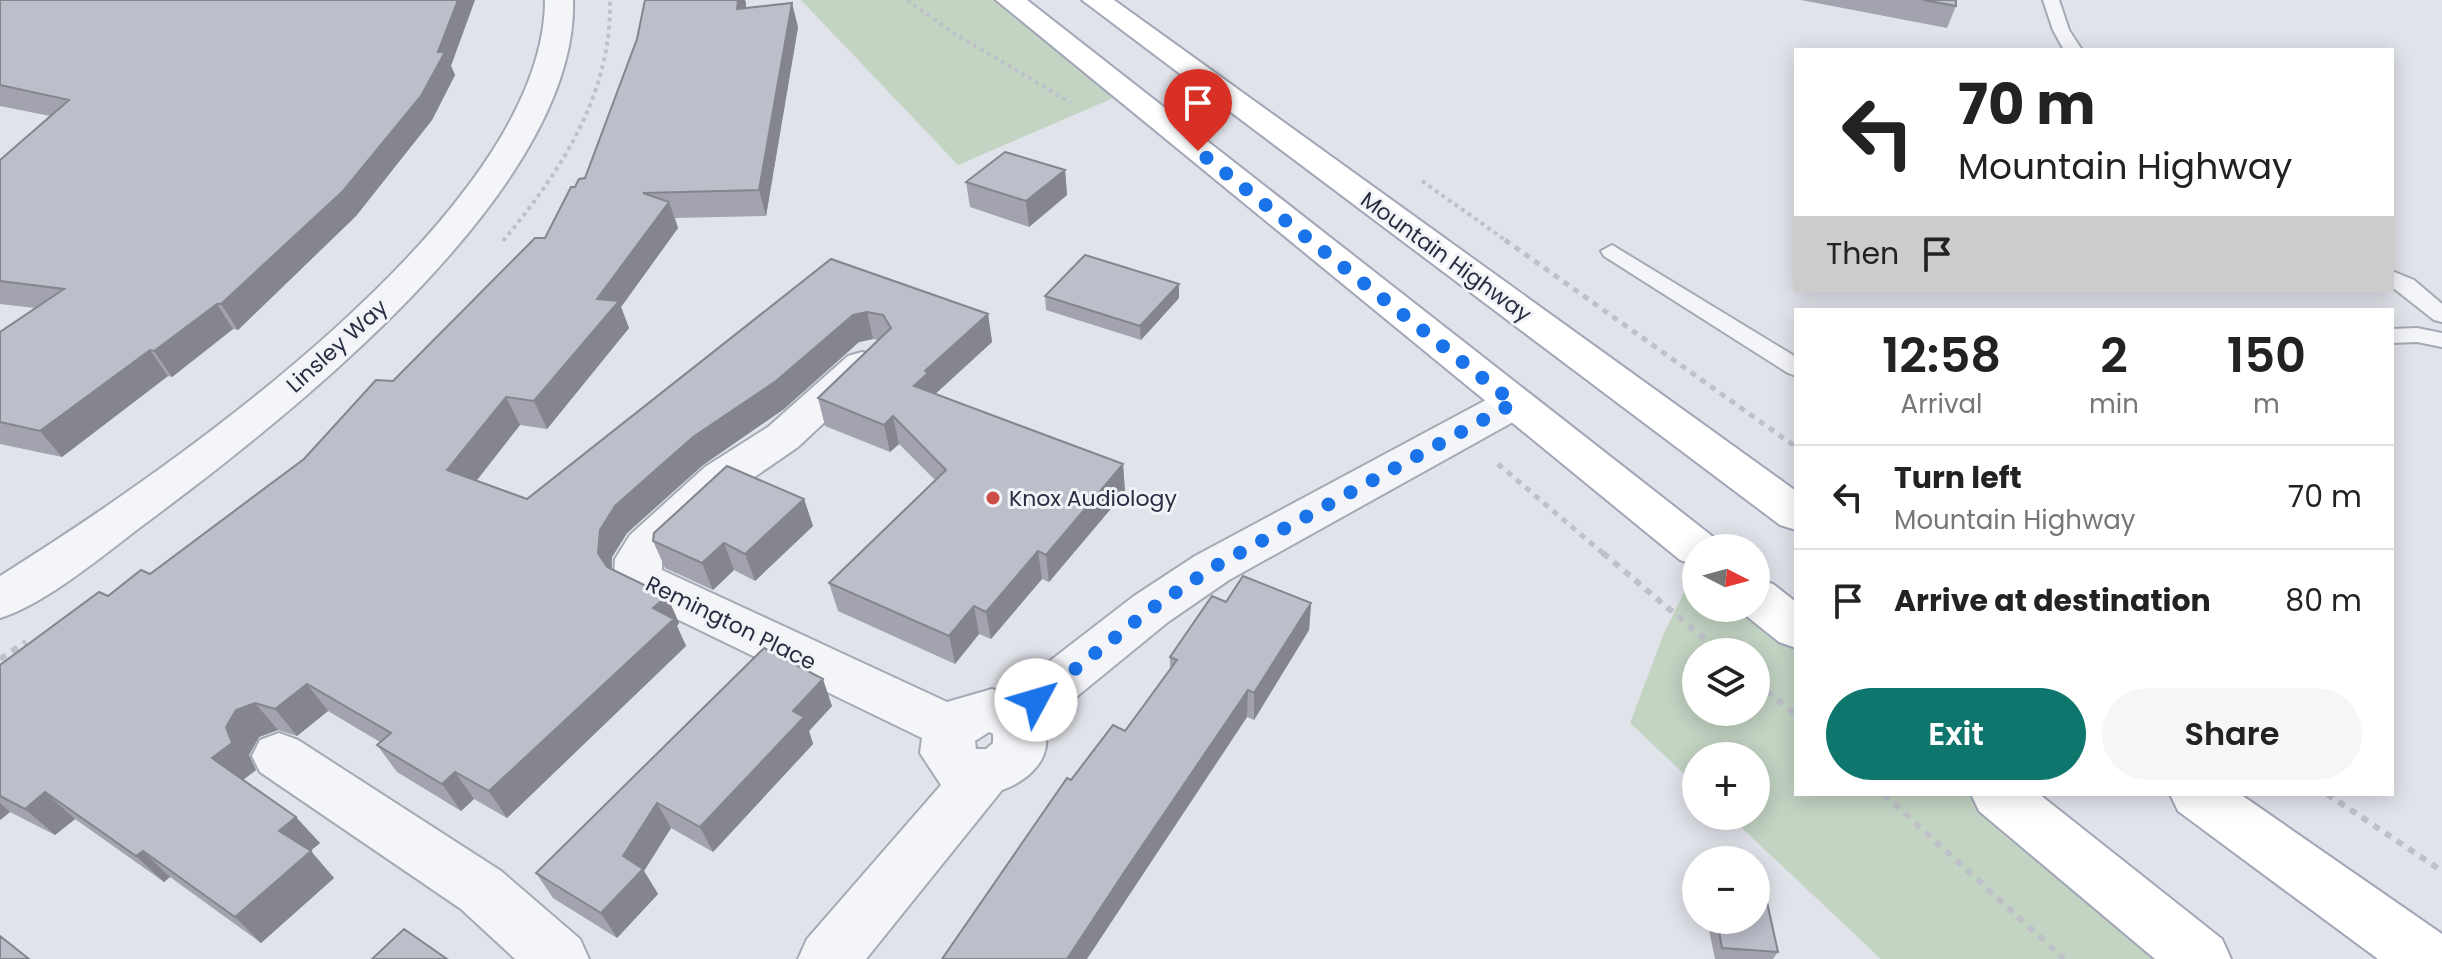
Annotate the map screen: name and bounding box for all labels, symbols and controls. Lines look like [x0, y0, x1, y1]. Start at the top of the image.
text: 70 m [1958, 65, 2096, 144]
pin [1164, 69, 1232, 151]
icon: left [1826, 80, 1930, 184]
icon: arrive [1176, 81, 1220, 125]
text: Mountain Highway [1958, 141, 2292, 192]
street label: Mountain Highway [1354, 184, 1538, 330]
text: Then [1826, 232, 1899, 275]
icon: arrive [1915, 232, 1959, 276]
street label: Linsley Way [280, 292, 395, 400]
text: 12:58 [1882, 322, 2001, 389]
text: 2 [2100, 322, 2128, 389]
text: 150 [2227, 322, 2306, 389]
text: Arrival [1901, 386, 1982, 422]
text: min [2089, 386, 2139, 422]
text: m [2253, 386, 2280, 422]
text: Turn left [1894, 456, 2022, 499]
icon: left [1826, 475, 1870, 519]
text: 70 m [2288, 475, 2362, 518]
place label: Knox Audiology [1009, 483, 1177, 514]
marker: Knox Audiology [984, 489, 1002, 507]
text: Mountain Highway [1894, 502, 2135, 538]
north arrow [1682, 534, 1770, 622]
map controls [1682, 534, 1770, 934]
street label: Remington Place [641, 568, 821, 678]
icon: arrive [1826, 579, 1870, 623]
text: Arrive at destination [1894, 579, 2211, 622]
text: 80 m [2285, 579, 2362, 622]
button: layers [1682, 638, 1770, 726]
position arrow [994, 658, 1078, 742]
button: Exit [1826, 688, 2086, 780]
button: Share [2102, 688, 2362, 780]
button: + [1682, 742, 1770, 830]
button: − [1682, 846, 1770, 934]

